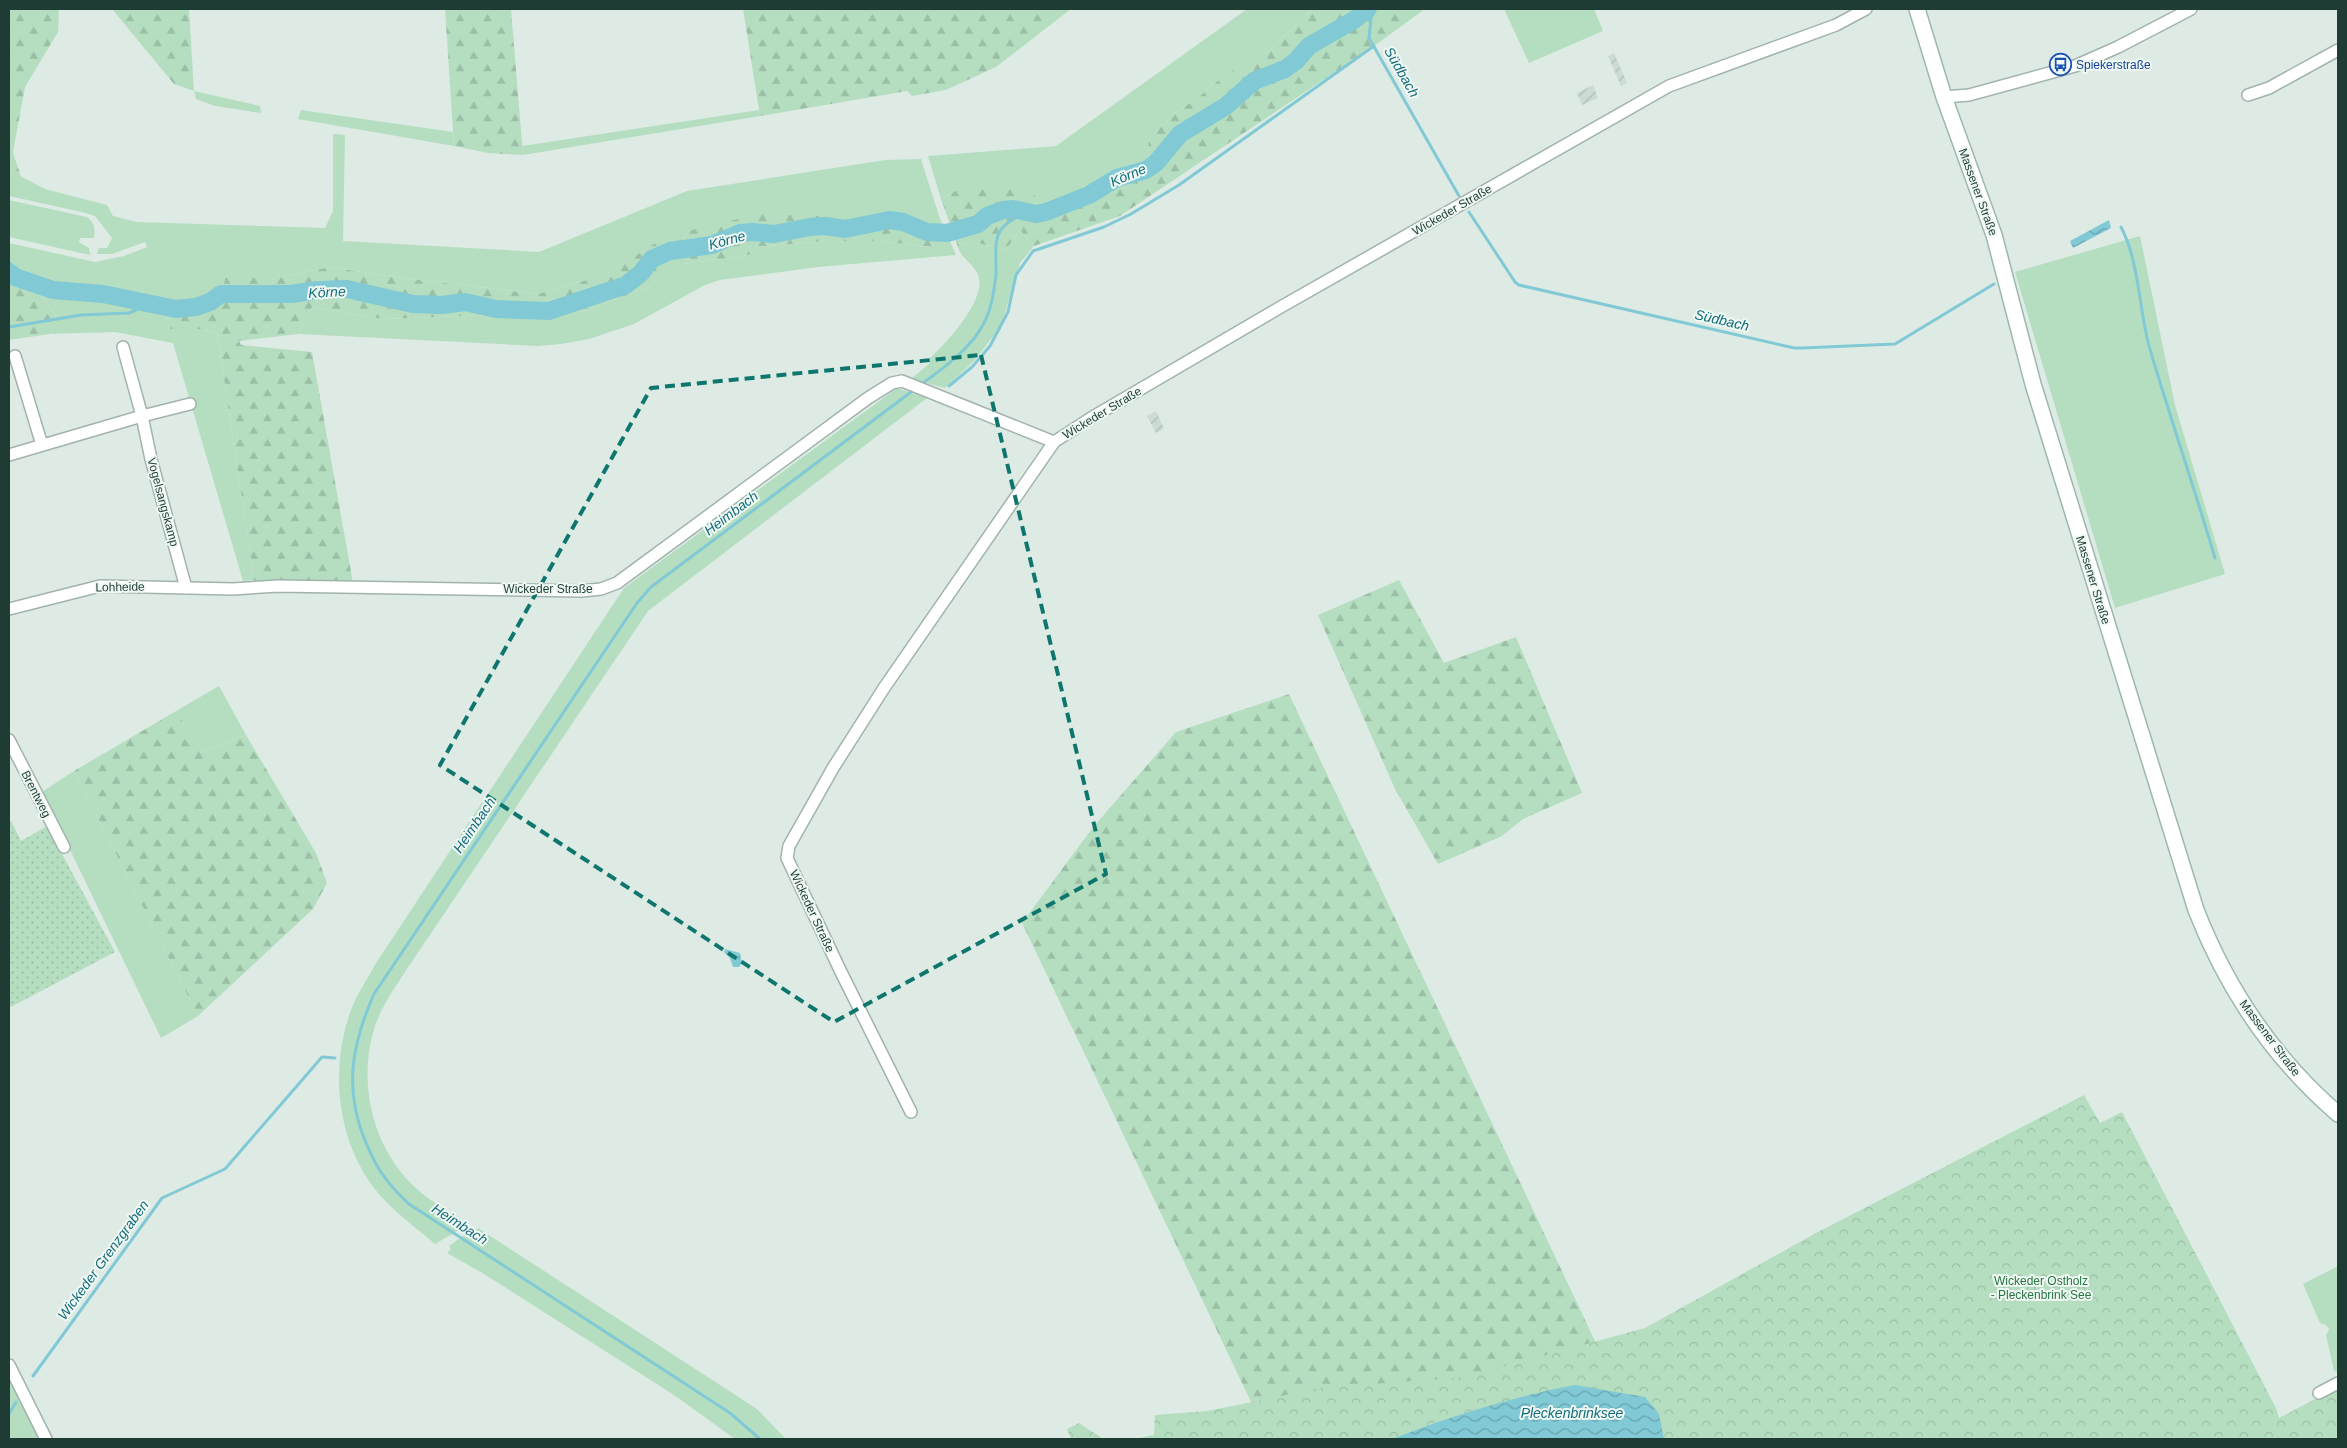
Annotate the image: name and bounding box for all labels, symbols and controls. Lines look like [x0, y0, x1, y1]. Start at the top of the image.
water label: Südbach [1381, 44, 1423, 100]
bus stop icon: Spiekerstraße [2048, 53, 2072, 77]
place label: Spiekerstraße [2076, 58, 2151, 72]
street label: Massener Straße [1956, 146, 2000, 238]
water label: Körne [1108, 160, 1149, 190]
street label: Wickeder Straße [1410, 181, 1494, 238]
water label: Körne [707, 227, 747, 253]
water label: Körne [308, 283, 346, 301]
water label: Südbach [1693, 306, 1751, 334]
street label: Wickeder Straße [1060, 384, 1144, 442]
street label: Vogelsangskamp [144, 456, 182, 548]
water label: Heimbach [701, 488, 761, 538]
street label: Massener Straße [2073, 534, 2113, 626]
street label: Lohheide [95, 580, 145, 594]
street label: Wickeder Straße [503, 582, 593, 596]
street label: Brentweg [18, 768, 54, 820]
water label: Heimbach [450, 794, 498, 856]
street label: Wickeder Straße [787, 868, 837, 955]
street label: Massener Straße [2237, 997, 2303, 1079]
water label: Wickeder Grenzgraben [54, 1197, 152, 1323]
water label: Heimbach [429, 1200, 491, 1248]
park label: Wickeder Ostholz - Pleckenbrink See [1991, 1274, 2092, 1302]
water label: Pleckenbrinksee [1521, 1405, 1624, 1421]

